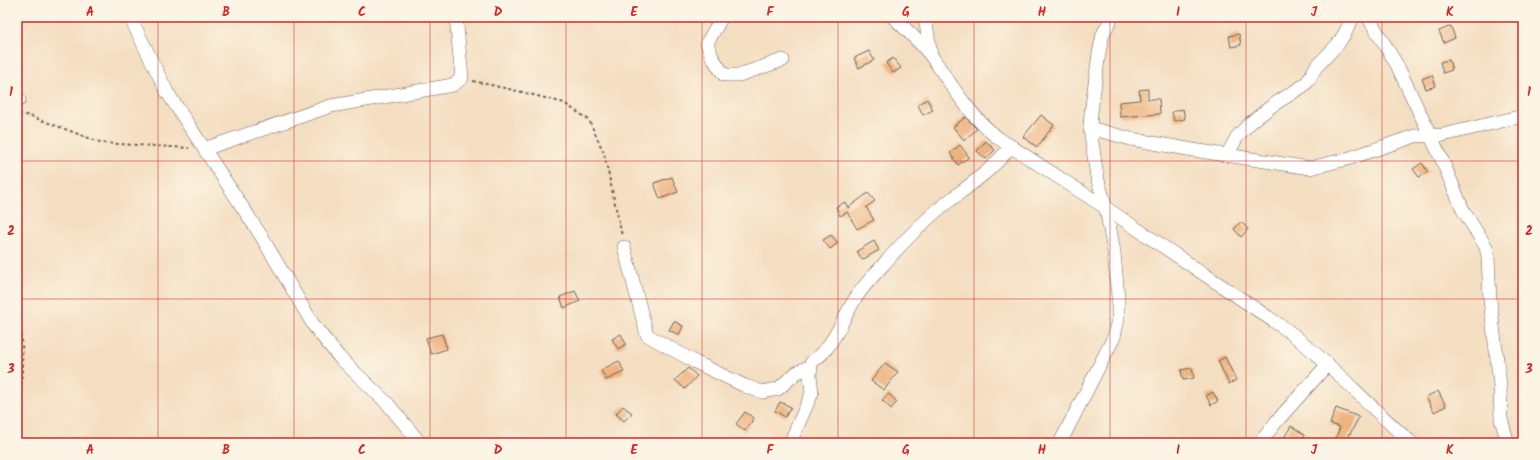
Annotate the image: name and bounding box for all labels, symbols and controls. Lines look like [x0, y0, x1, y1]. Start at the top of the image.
text: A [86, 2, 94, 23]
text: B [222, 2, 230, 23]
text: C [358, 2, 366, 23]
text: D [494, 2, 503, 23]
text: E [630, 2, 638, 23]
text: F [766, 2, 774, 23]
text: G [902, 2, 910, 23]
text: H [1038, 2, 1047, 23]
text: I [1176, 2, 1180, 23]
text: J [1311, 2, 1318, 23]
text: K [1446, 2, 1454, 23]
text: 1 [9, 82, 13, 103]
text: 1 [1527, 82, 1531, 103]
text: 2 [7, 221, 15, 242]
text: 2 [1525, 221, 1533, 242]
text: 3 [6, 359, 15, 380]
text: 3 [1524, 359, 1533, 380]
text: A [86, 440, 94, 460]
text: B [222, 440, 230, 460]
text: C [358, 440, 366, 460]
text: D [494, 440, 503, 460]
text: E [630, 440, 638, 460]
text: F [766, 440, 774, 460]
text: G [902, 440, 910, 460]
text: H [1038, 440, 1047, 460]
text: I [1176, 440, 1180, 460]
text: J [1311, 440, 1318, 460]
text: K [1446, 440, 1454, 460]

